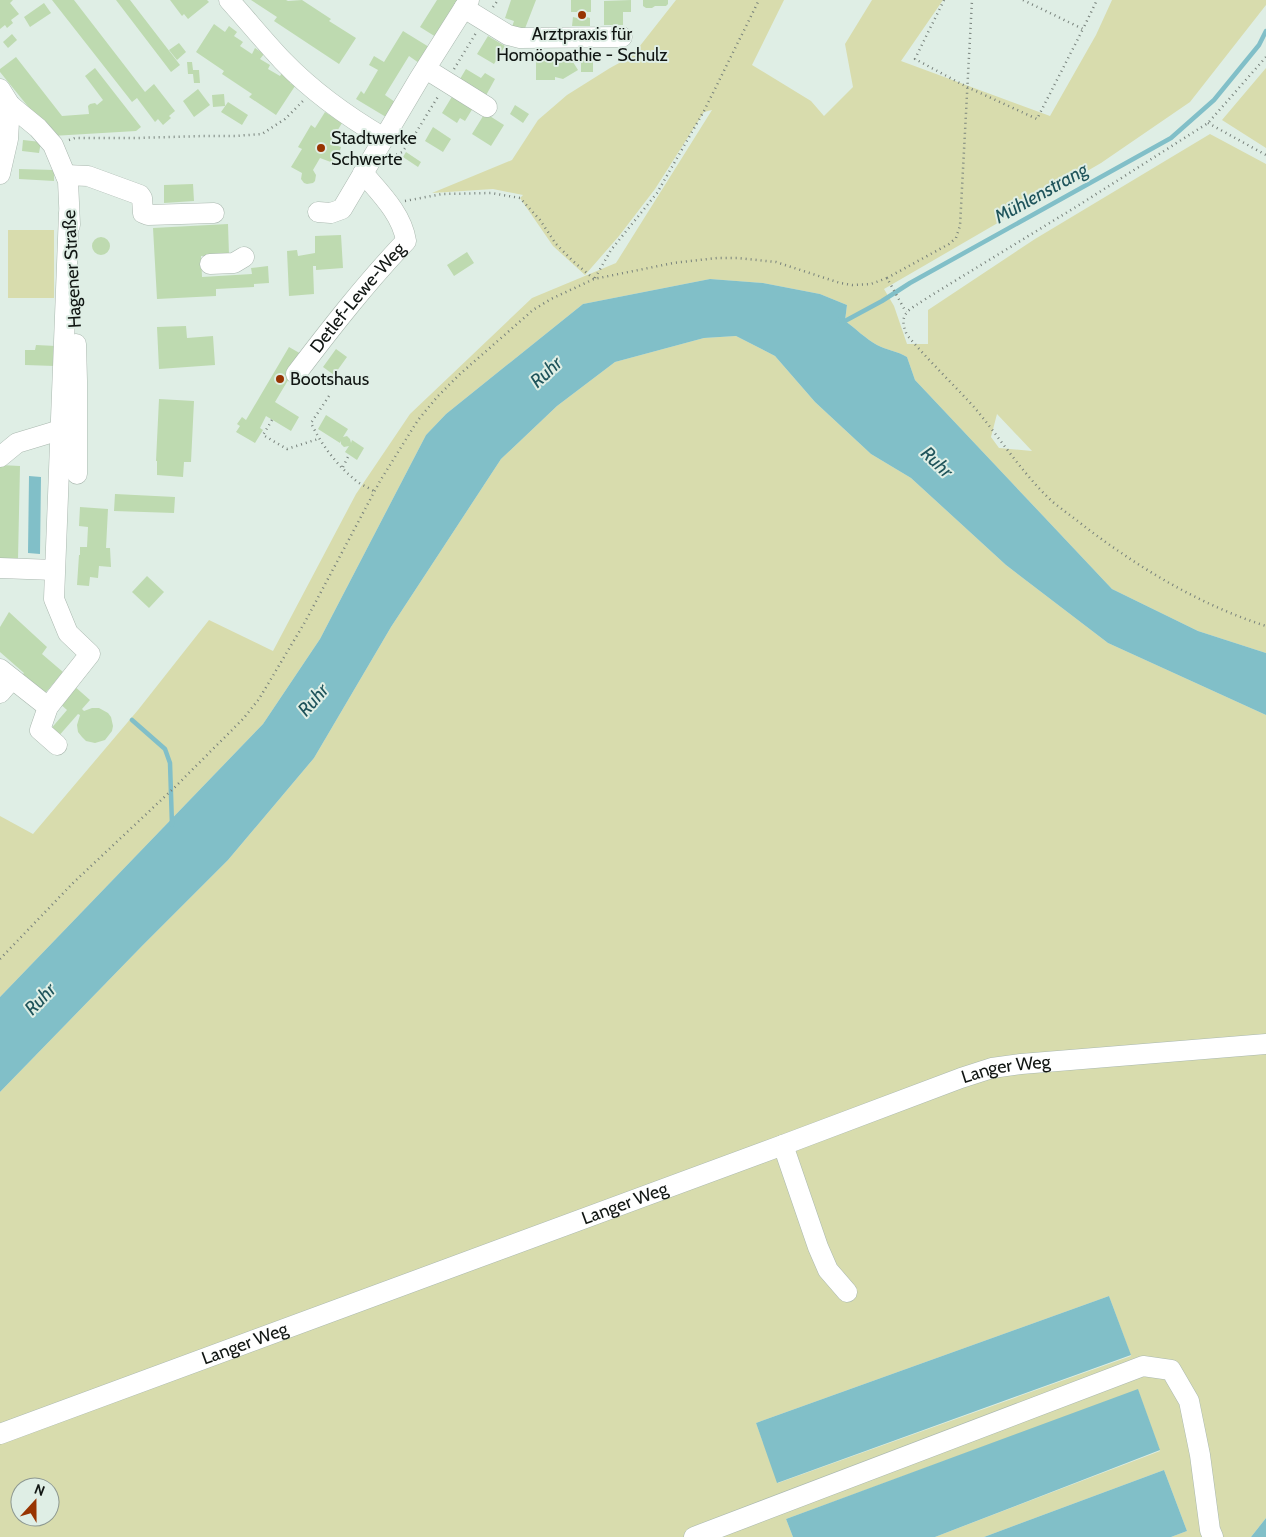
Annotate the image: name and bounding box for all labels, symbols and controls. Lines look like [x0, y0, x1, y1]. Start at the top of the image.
marker: Arztpraxis für Homöopathie - Schulz [576, 9, 588, 21]
place label: Arztpraxis für Homöopathie - Schulz [496, 23, 668, 66]
place label: Stadtwerke Schwerte [331, 127, 417, 170]
marker: Stadtwerke Schwerte [315, 142, 327, 154]
water label: Mühlenstrang [989, 157, 1093, 229]
street label: Hagener Straße [58, 209, 86, 329]
street label: Detlef-Lewe-Weg [305, 237, 411, 357]
water label: Ruhr [525, 351, 568, 392]
place label: Bootshaus [290, 368, 369, 390]
marker: Bootshaus [274, 373, 286, 385]
water label: Ruhr [916, 441, 959, 483]
water label: Ruhr [293, 678, 334, 721]
water label: Ruhr [19, 977, 61, 1020]
street label: Langer Weg [959, 1051, 1052, 1088]
street label: Langer Weg [579, 1177, 672, 1229]
street label: Langer Weg [199, 1317, 292, 1370]
north arrow [10, 1477, 60, 1527]
text: N [32, 1480, 48, 1500]

